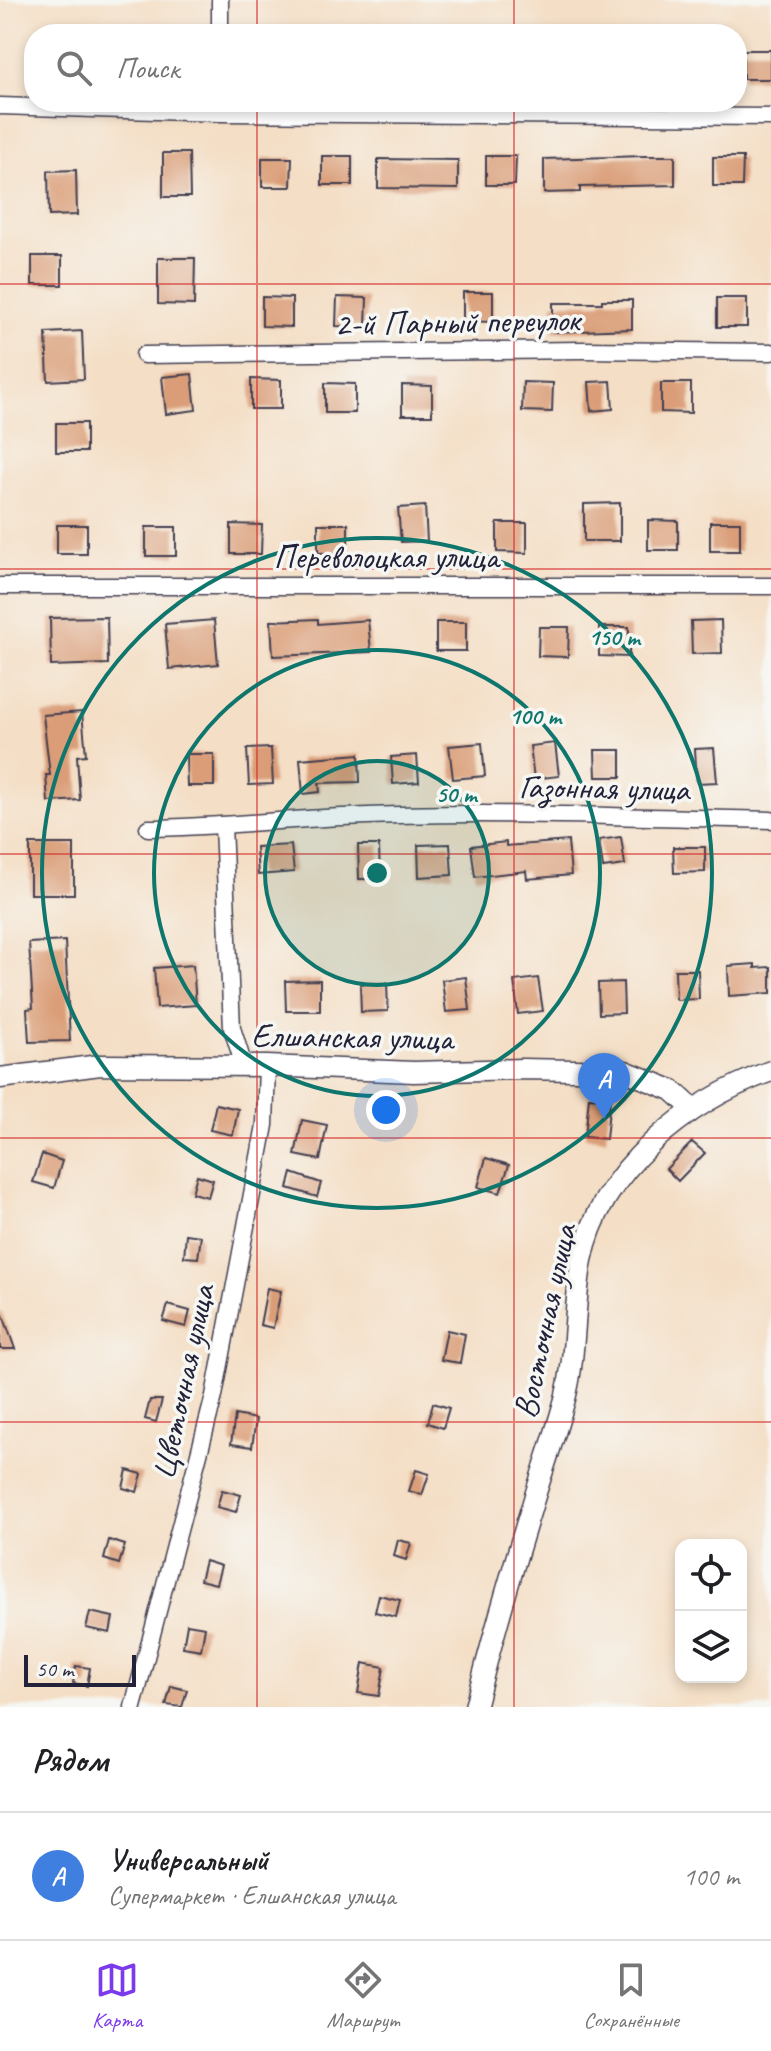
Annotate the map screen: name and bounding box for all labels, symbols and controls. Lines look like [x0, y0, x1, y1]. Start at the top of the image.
search box [24, 24, 747, 112]
icon: search [52, 46, 96, 90]
text: Поиск [116, 49, 179, 87]
street label: 2-й Парный переулок [334, 298, 583, 345]
street label: Переволоцкая улица [274, 535, 502, 578]
text: 150 m [588, 622, 642, 652]
text: 100 m [509, 701, 563, 731]
street label: Газонная улица [519, 765, 692, 811]
text: 50 m [436, 779, 479, 809]
centre of rings [363, 859, 391, 887]
street label: Елшанская улица [251, 1013, 456, 1060]
pin: A [578, 1053, 630, 1119]
your location [366, 1090, 406, 1130]
street label: Восточная улица [503, 1218, 586, 1422]
street label: Цветочная улица [141, 1279, 225, 1483]
map controls [675, 1539, 747, 1683]
button: locate [675, 1539, 747, 1611]
button: layers [675, 1611, 747, 1683]
scale bar [24, 1651, 136, 1687]
text: 50 m [36, 1655, 73, 1683]
text: Рядом [32, 1738, 108, 1781]
text: Универсальный [108, 1841, 268, 1879]
text: A [51, 1860, 65, 1893]
text: 100 m [683, 1860, 739, 1893]
text: Супермаркет · Елшанская улица [108, 1879, 395, 1912]
tab: Карта [92, 1958, 142, 2034]
tab: Маршрут [327, 1958, 399, 2034]
tab: Сохранённые [583, 1958, 679, 2034]

